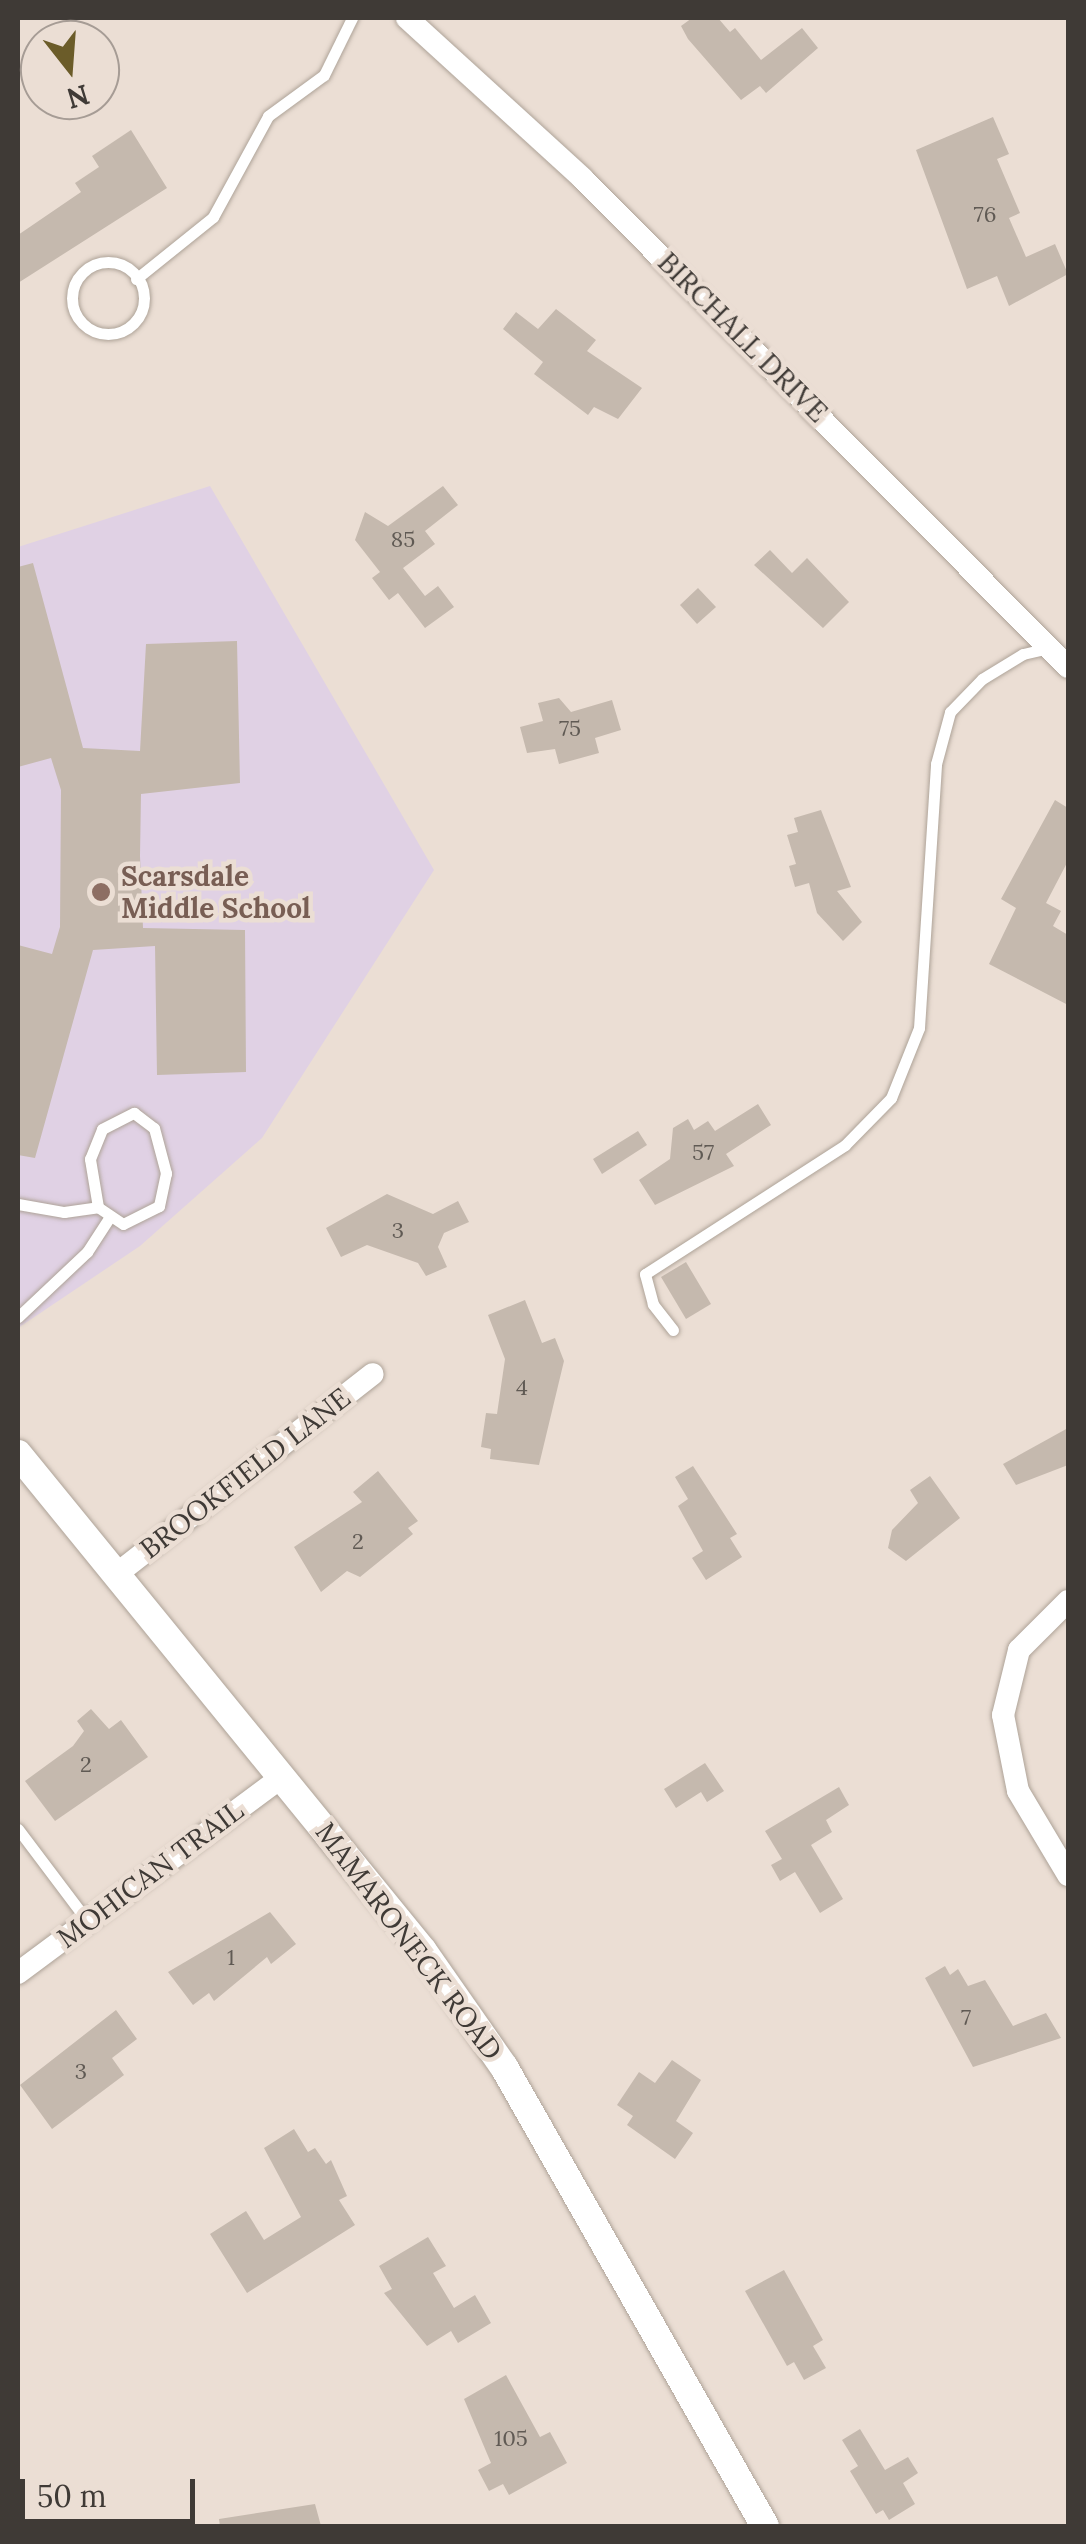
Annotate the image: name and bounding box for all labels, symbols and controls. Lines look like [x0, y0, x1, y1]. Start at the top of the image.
north arrow [20, 20, 120, 120]
text: N [63, 76, 94, 117]
house number: 76 [974, 202, 996, 228]
street label: BIRCHALL DRIVE [651, 245, 835, 429]
house number: 85 [391, 527, 415, 553]
house number: 75 [559, 716, 581, 742]
place label: Scarsdale Middle School [121, 859, 311, 925]
marker: Scarsdale Middle School [90, 881, 112, 903]
house number: 57 [692, 1140, 714, 1166]
house number: 3 [392, 1218, 404, 1244]
house number: 4 [516, 1375, 528, 1401]
street label: BROOKFIELD LANE [133, 1380, 357, 1566]
house number: 2 [352, 1529, 364, 1555]
house number: 2 [80, 1752, 92, 1778]
street label: MOHICAN TRAIL [50, 1793, 250, 1955]
street label: MAMARONECK ROAD [309, 1816, 509, 2066]
house number: 1 [227, 1945, 235, 1971]
house number: 7 [961, 2005, 971, 2031]
house number: 3 [75, 2059, 87, 2085]
house number: 105 [494, 2426, 528, 2452]
scale bar [25, 2459, 200, 2521]
text: 50 m [37, 2477, 107, 2515]

